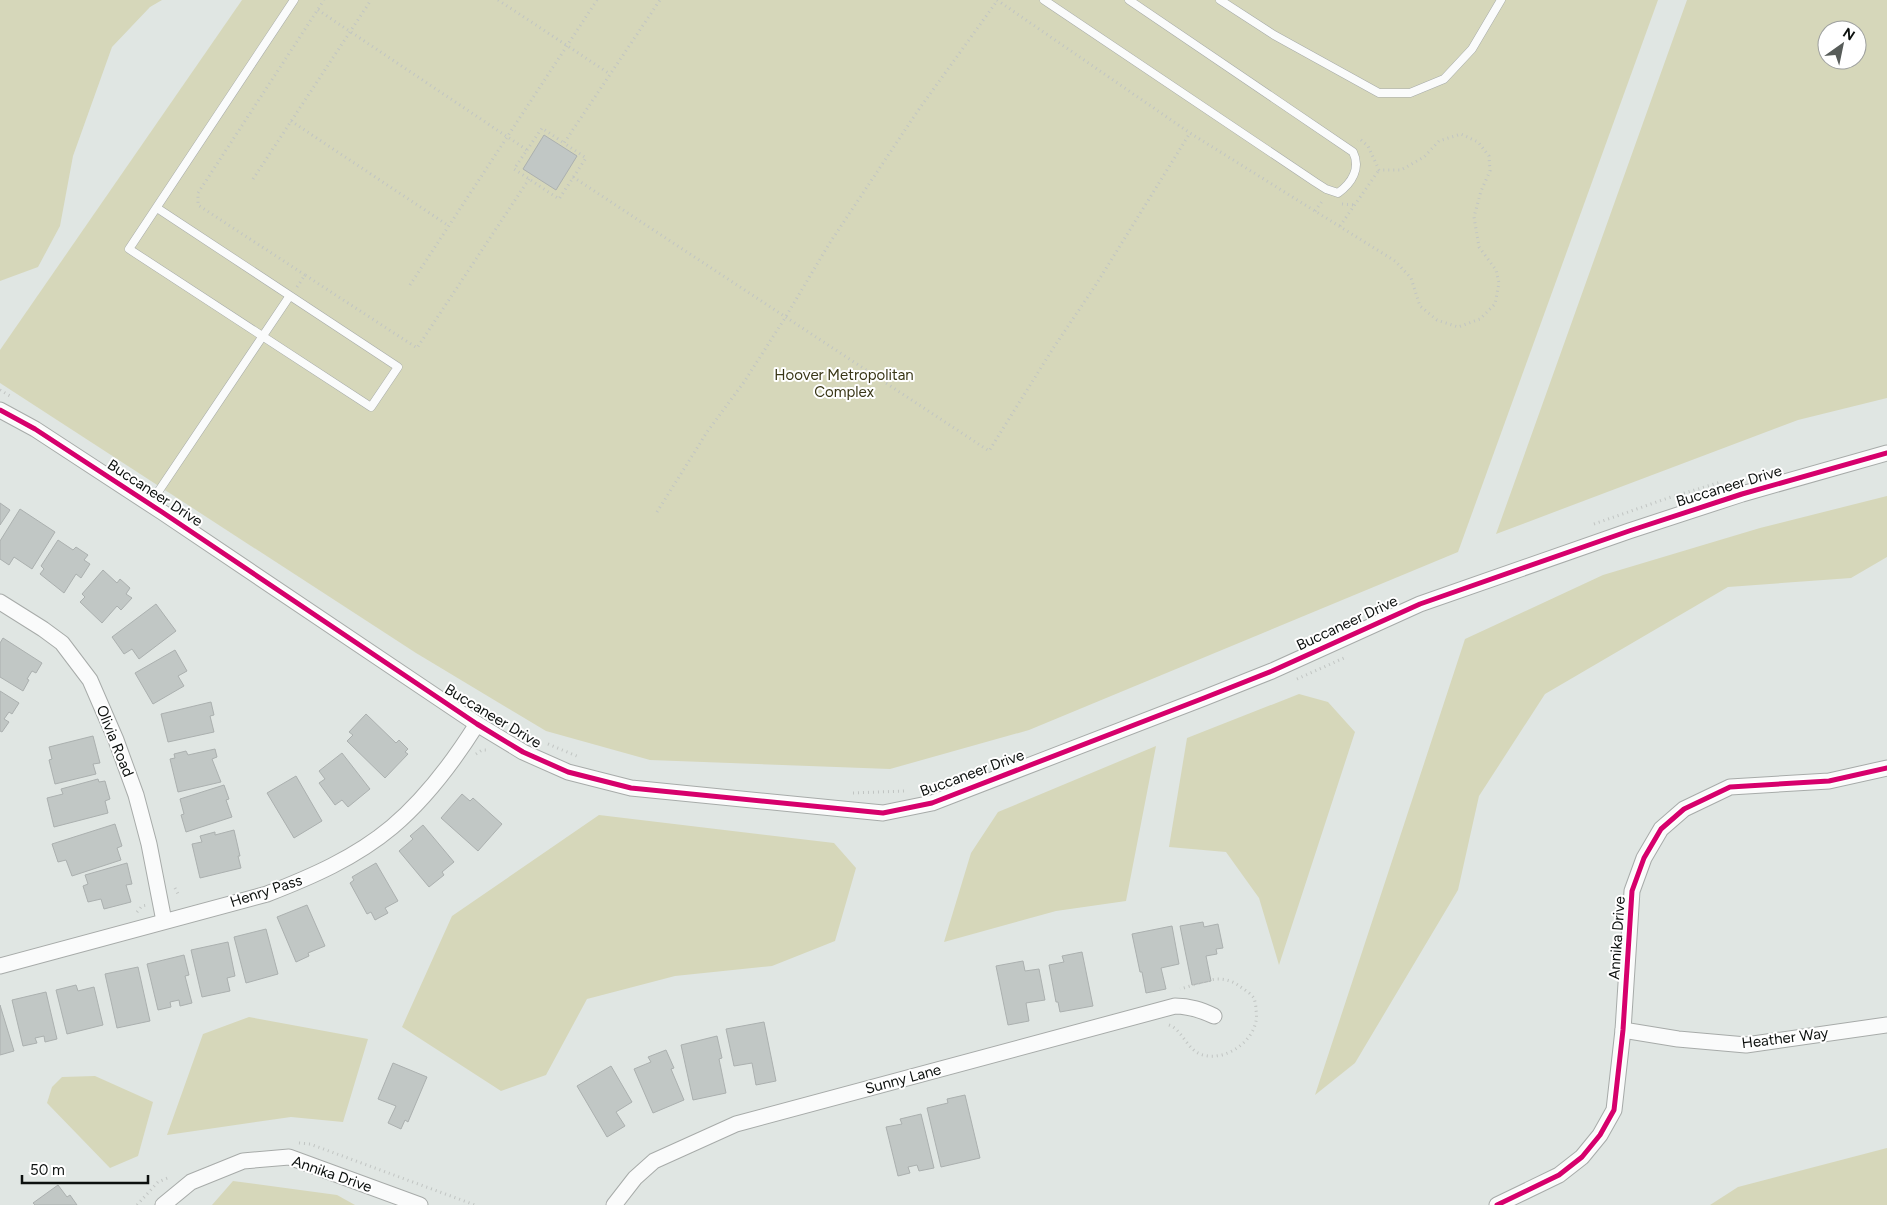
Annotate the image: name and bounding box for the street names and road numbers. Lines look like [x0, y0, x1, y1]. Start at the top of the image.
street label: Buccaneer Drive [104, 456, 206, 530]
street label: Buccaneer Drive [1674, 461, 1784, 511]
street label: Buccaneer Drive [1294, 592, 1400, 654]
street label: Buccaneer Drive [441, 680, 545, 752]
street label: Olivia Road [92, 703, 138, 779]
street label: Buccaneer Drive [917, 746, 1027, 800]
street label: Henry Pass [228, 871, 304, 911]
street label: Annika Drive [1605, 896, 1629, 980]
street label: Heather Way [1741, 1024, 1830, 1052]
street label: Sunny Lane [863, 1060, 943, 1098]
street label: Annika Drive [290, 1152, 374, 1196]

